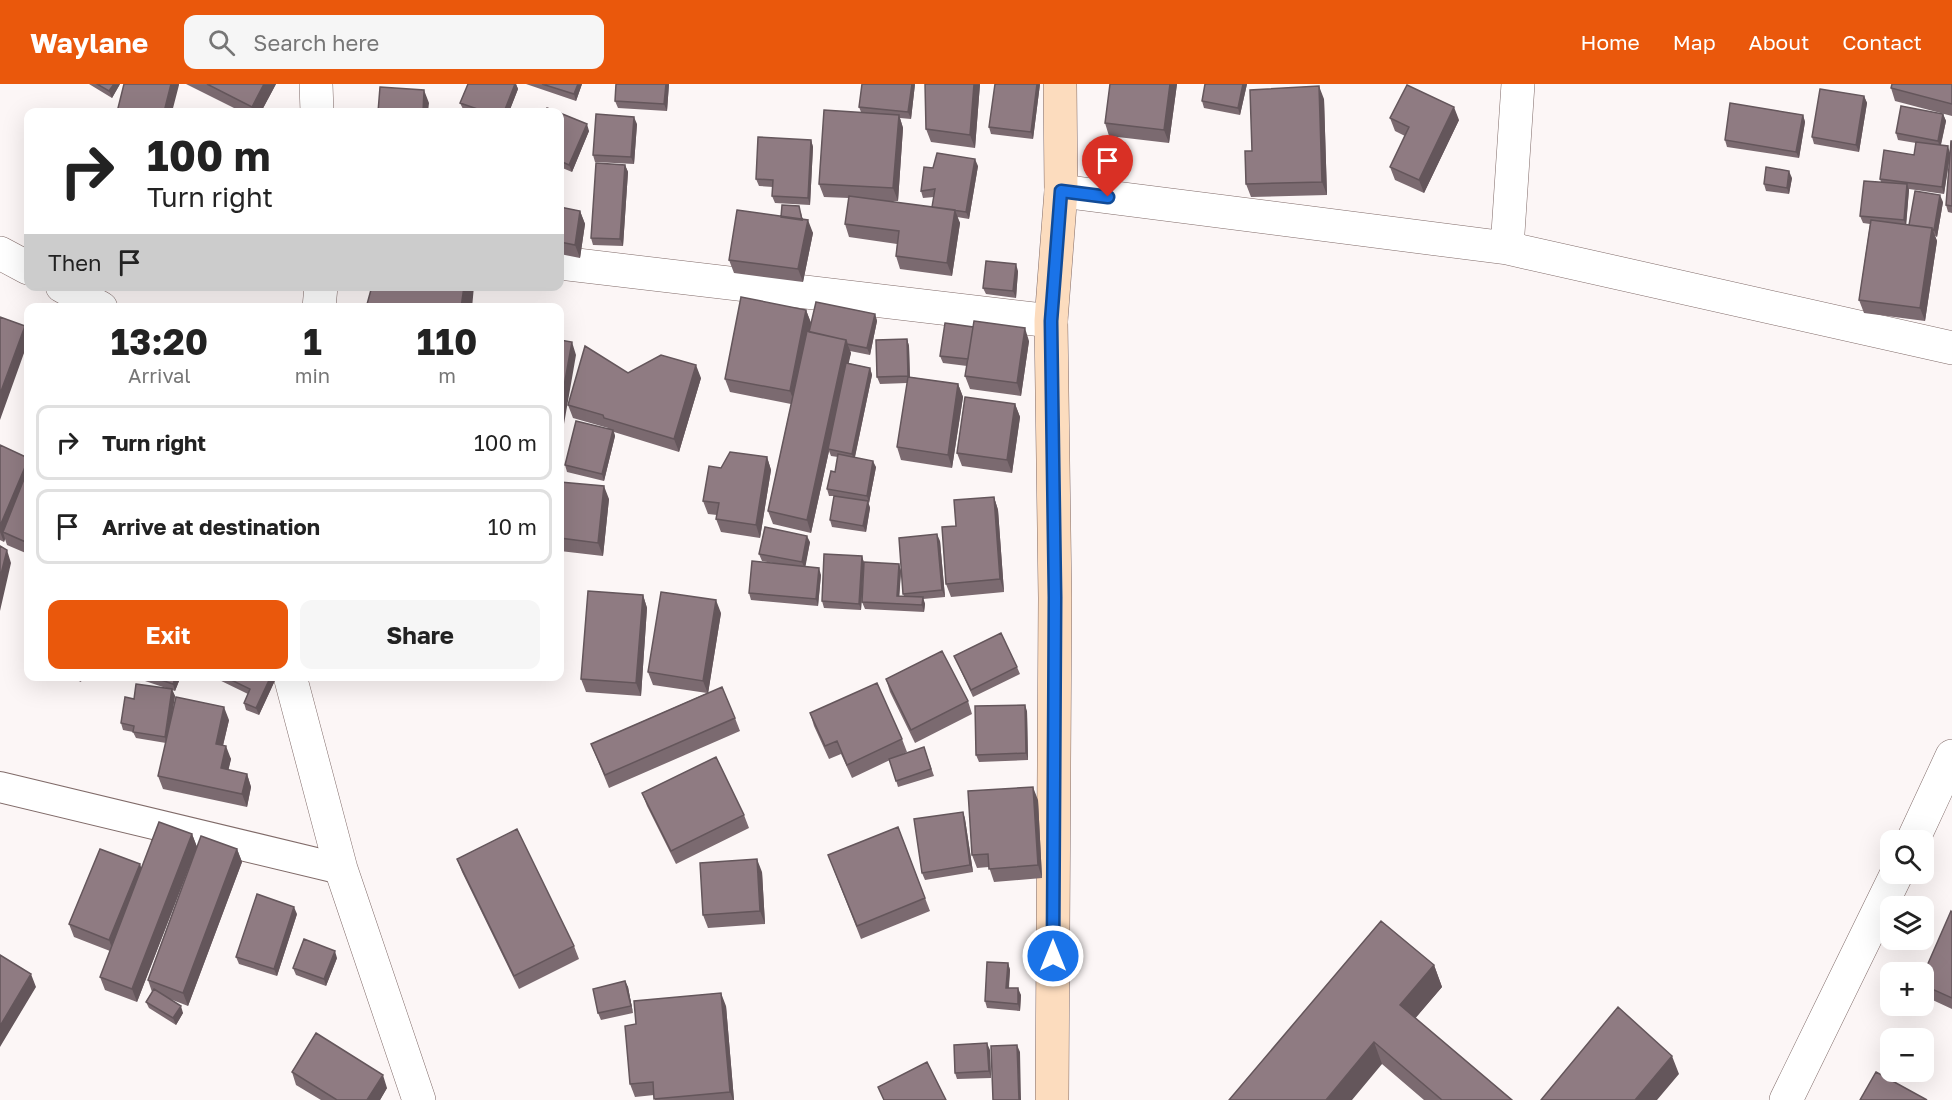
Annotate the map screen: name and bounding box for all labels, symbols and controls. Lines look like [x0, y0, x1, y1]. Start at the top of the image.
search box [184, 15, 604, 69]
text: Waylane [30, 26, 148, 59]
icon: search [205, 26, 238, 59]
text: Search here [253, 29, 379, 56]
text: Home [1580, 29, 1640, 55]
text: Map [1673, 29, 1716, 55]
text: About [1749, 29, 1809, 55]
text: Contact [1842, 29, 1922, 55]
text: 100 m [147, 130, 270, 180]
icon: right [48, 132, 126, 210]
pin [1082, 135, 1133, 197]
icon: arrive [1091, 144, 1124, 177]
text: Turn right [147, 181, 273, 213]
icon: arrive [113, 246, 146, 279]
text: Then [48, 249, 101, 276]
text: 13:20 [111, 320, 208, 363]
text: 1 [303, 320, 322, 363]
text: 110 [417, 320, 477, 363]
text: Arrival [128, 363, 191, 387]
text: min [295, 363, 330, 387]
text: m [438, 363, 456, 387]
icon: right [51, 426, 84, 459]
text: Turn right [102, 429, 206, 456]
text: 100 m [474, 429, 537, 456]
icon: arrive [51, 510, 84, 543]
text: Arrive at destination [102, 513, 320, 540]
text: 10 m [488, 513, 537, 540]
button: Exit [48, 600, 288, 669]
button: Share [300, 600, 540, 669]
map controls [1880, 830, 1934, 1082]
button: search [1880, 830, 1934, 884]
button: layers [1880, 896, 1934, 950]
position arrow [1021, 924, 1085, 988]
button: + [1880, 962, 1934, 1016]
button: − [1880, 1028, 1934, 1082]

